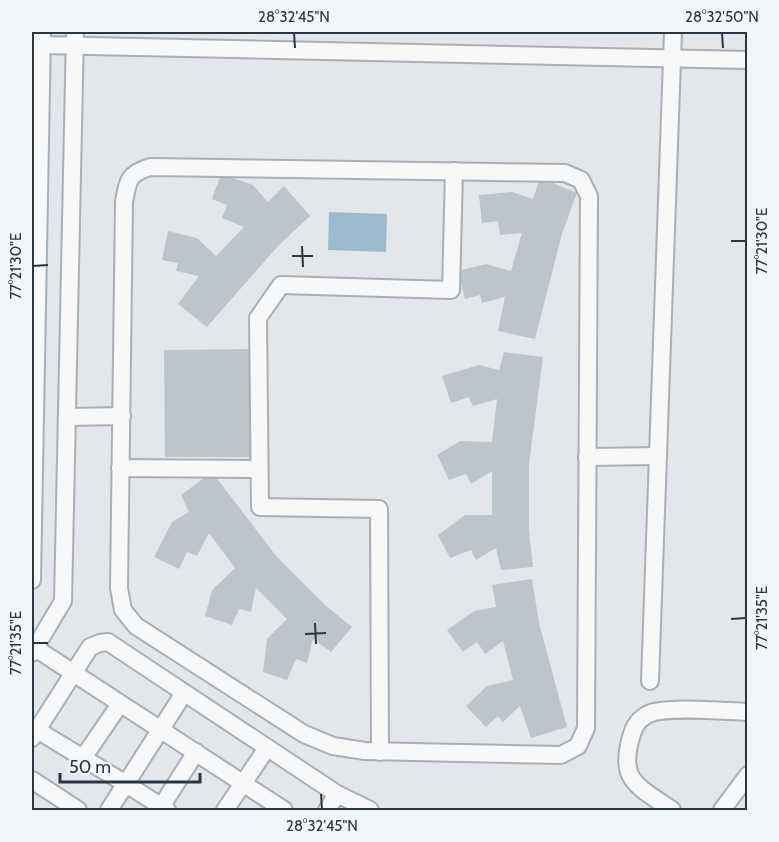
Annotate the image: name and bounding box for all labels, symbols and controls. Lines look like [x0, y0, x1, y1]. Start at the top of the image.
text: 28°32'45"N [258, 8, 330, 26]
text: 28°32'50"N [685, 8, 759, 26]
text: 77°21'30"E [753, 208, 771, 274]
text: 77°21'30"E [7, 233, 25, 299]
text: 77°21'35"E [753, 586, 771, 650]
text: 77°21'35"E [7, 611, 25, 675]
scale bar [60, 746, 200, 784]
text: 50 m [69, 756, 111, 778]
text: 28°32'45"N [286, 817, 358, 835]

